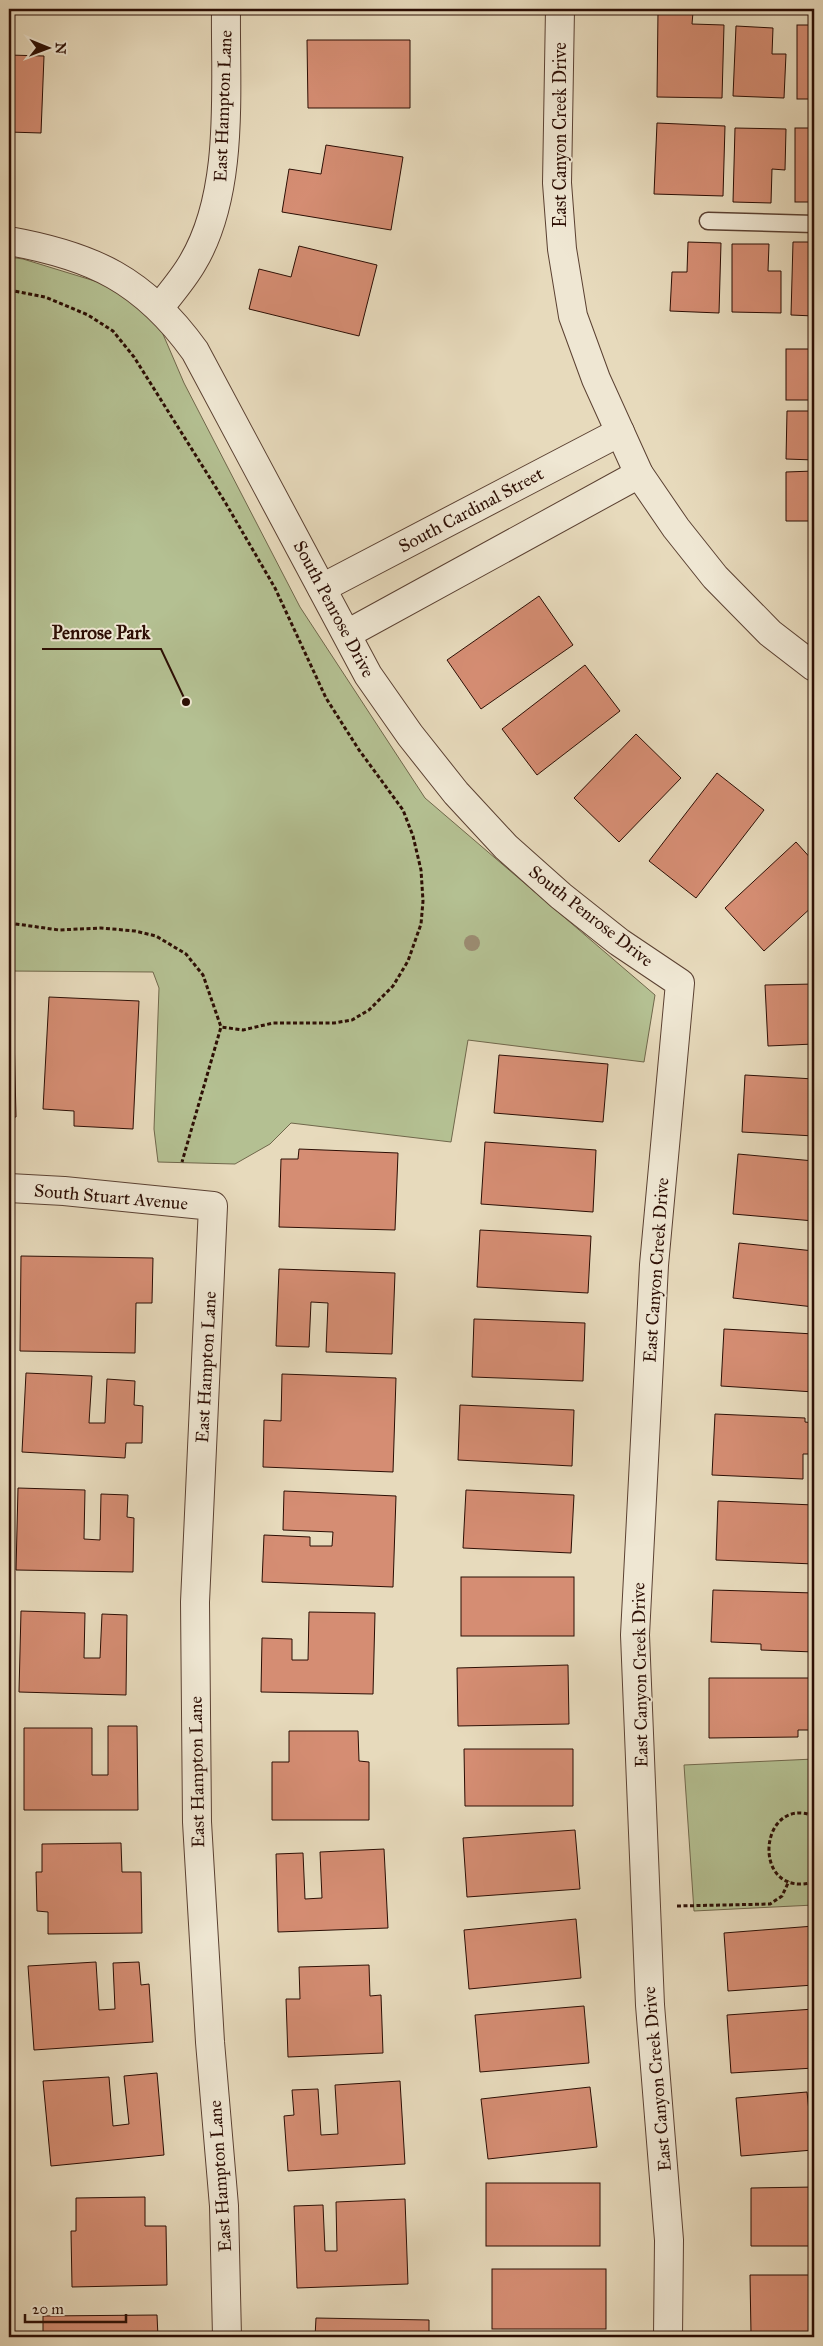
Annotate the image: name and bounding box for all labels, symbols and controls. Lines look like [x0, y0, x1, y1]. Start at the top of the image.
north arrow [22, 22, 72, 72]
street label: East Hampton Lane [209, 30, 237, 182]
text: N [52, 42, 69, 54]
street label: East Canyon Creek Drive [549, 42, 571, 228]
street label: South Cardinal Street [395, 462, 548, 557]
street label: South Penrose Drive [289, 537, 379, 681]
callout: Penrose Park [42, 615, 161, 649]
text: Penrose Park [52, 621, 151, 644]
street label: South Penrose Drive [524, 861, 658, 971]
street label: East Canyon Creek Drive [639, 1177, 673, 1363]
street label: South Stuart Avenue [33, 1179, 189, 1215]
street label: East Hampton Lane [191, 1291, 221, 1443]
street label: East Canyon Creek Drive [627, 1582, 653, 1768]
street label: East Hampton Lane [185, 1696, 209, 1848]
street label: East Canyon Creek Drive [638, 1986, 676, 2172]
street label: East Hampton Lane [204, 2099, 236, 2253]
scale bar [25, 2291, 126, 2323]
text: 20 m [32, 2300, 64, 2318]

